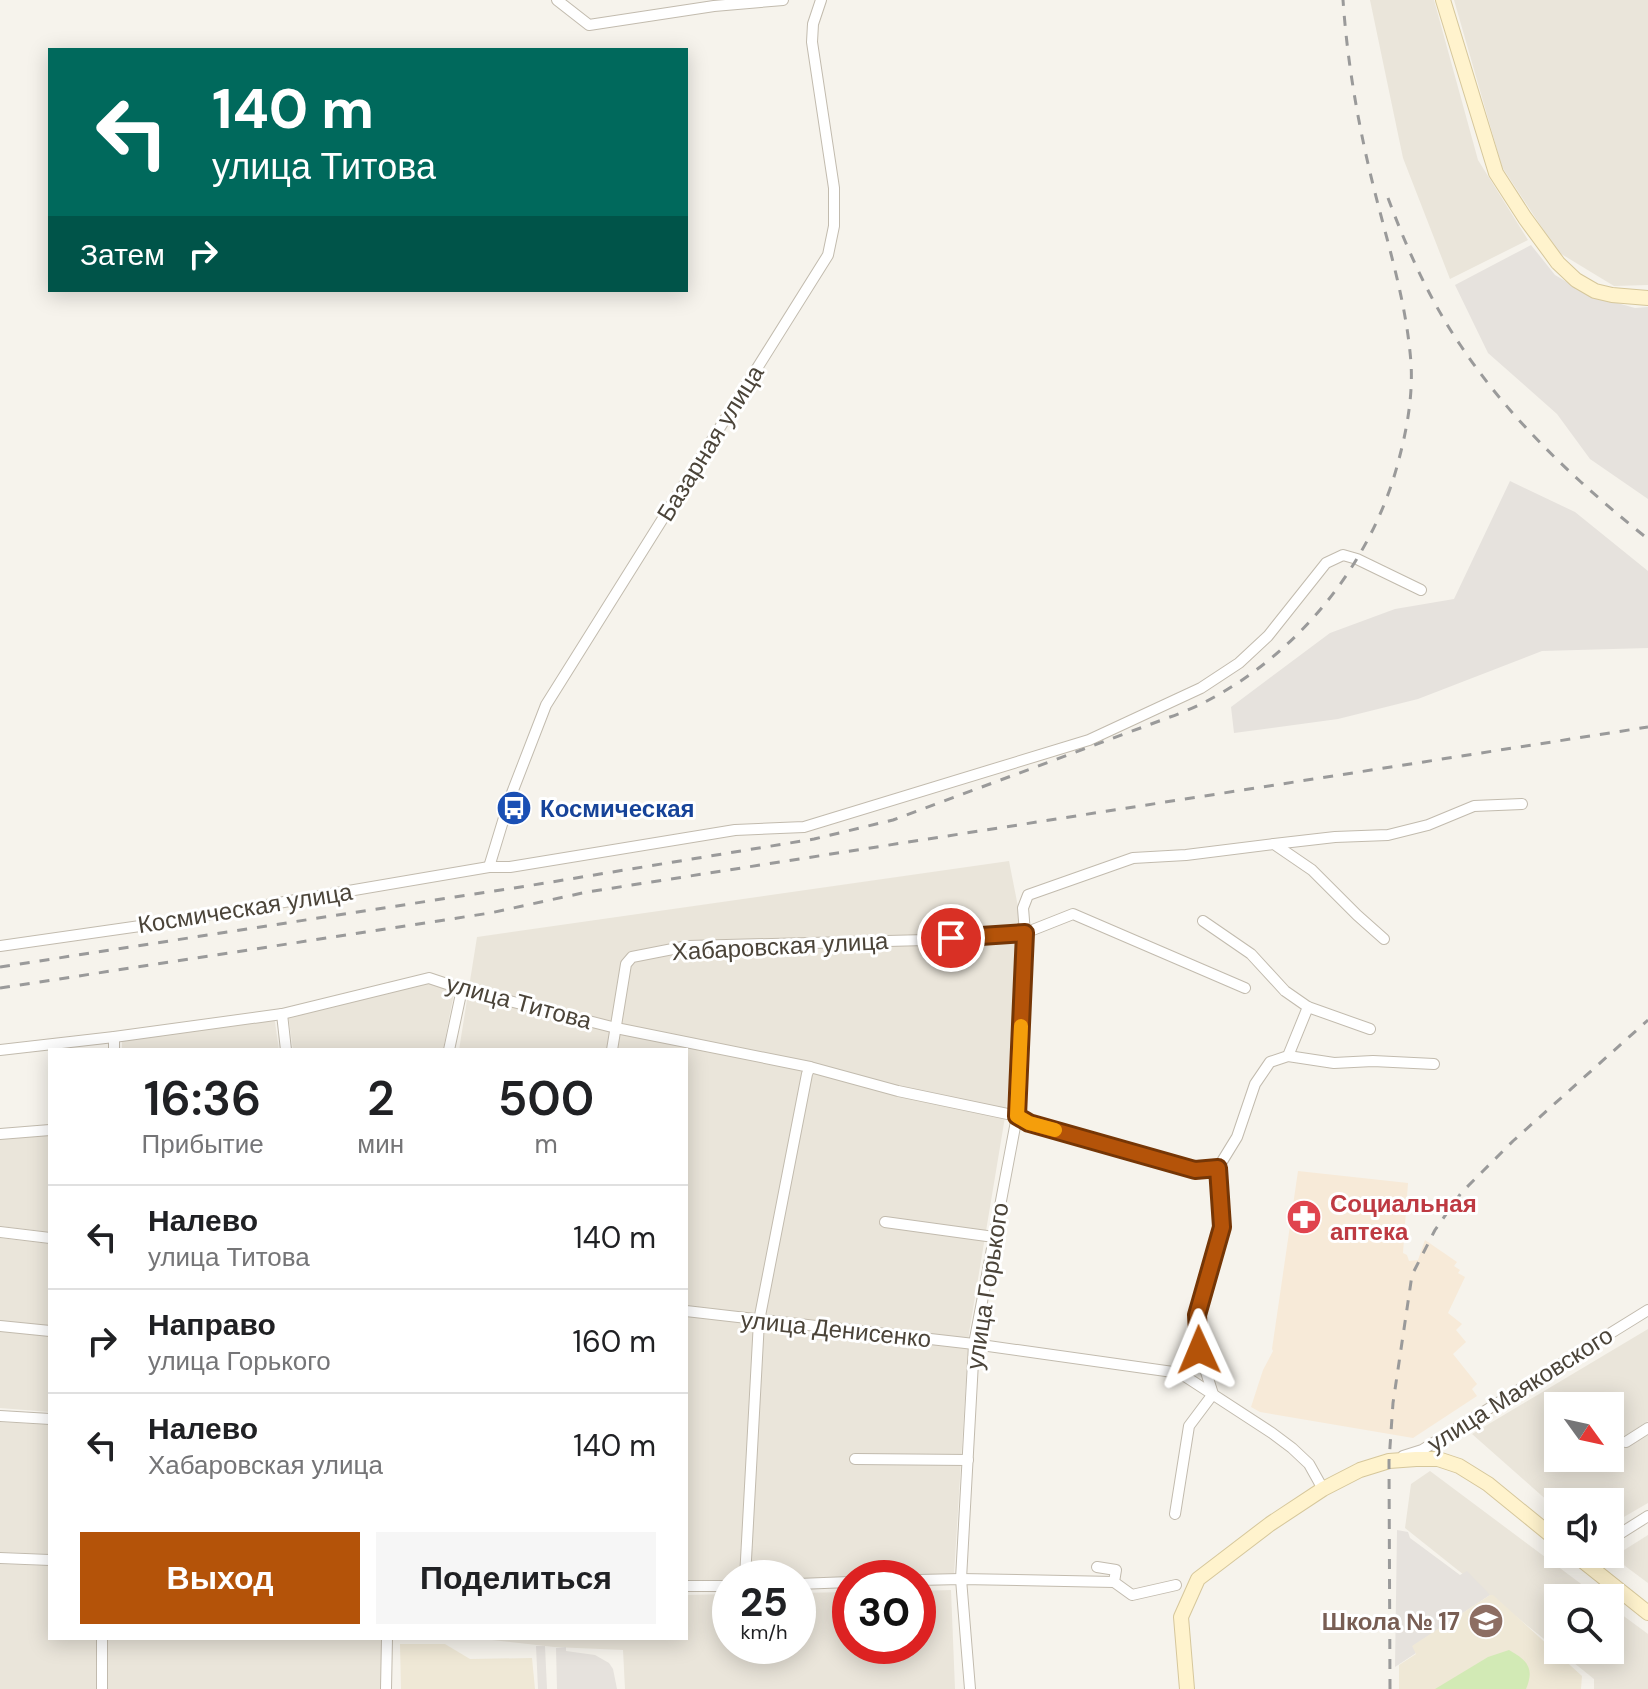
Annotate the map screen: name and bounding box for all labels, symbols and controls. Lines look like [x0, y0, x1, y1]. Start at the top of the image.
text: 140 m [212, 72, 374, 145]
icon: left [80, 80, 184, 184]
text: улица Титова [212, 143, 436, 190]
icon: right [181, 232, 225, 276]
text: Затем [80, 235, 165, 274]
street label: Базарная улица [650, 359, 771, 527]
bus stop icon: Космическая [495, 789, 533, 827]
place label: Космическая [540, 793, 695, 824]
street label: Космическая улица [135, 876, 355, 940]
pin [917, 904, 985, 972]
icon: arrive [929, 916, 973, 960]
street label: Хабаровская улица [671, 925, 890, 967]
street label: улица Титова [443, 968, 596, 1036]
text: 16:36 [144, 1067, 262, 1130]
text: 2 [367, 1067, 395, 1130]
text: 500 [498, 1067, 594, 1130]
text: Прибытие [142, 1127, 264, 1161]
text: мин [357, 1127, 404, 1161]
text: m [534, 1127, 558, 1161]
place label: Социальная аптека [1330, 1188, 1477, 1247]
pharmacy icon: Социальная аптека [1285, 1198, 1323, 1236]
street label: улица Горького [958, 1200, 1016, 1372]
text: Налево [148, 1201, 258, 1240]
icon: left [80, 1215, 124, 1259]
text: 140 m [573, 1218, 656, 1257]
text: улица Титова [148, 1240, 310, 1274]
street label: улица Денисенко [739, 1304, 933, 1354]
text: Направо [148, 1305, 276, 1344]
position arrow [1157, 1308, 1241, 1392]
icon: right [80, 1319, 124, 1363]
street label: улица Маяковского [1421, 1319, 1619, 1459]
text: 160 m [573, 1322, 656, 1361]
text: улица Горького [148, 1344, 331, 1378]
north arrow [1544, 1392, 1624, 1472]
map controls [1544, 1392, 1624, 1664]
text: Налево [148, 1409, 258, 1448]
icon: left [80, 1423, 124, 1467]
text: 140 m [573, 1426, 656, 1465]
text: Хабаровская улица [148, 1448, 383, 1482]
button: sound [1544, 1488, 1624, 1568]
button: Выход [80, 1532, 360, 1624]
button: Поделиться [376, 1532, 656, 1624]
speed limit sign: 30 [832, 1560, 936, 1664]
text: 25 [740, 1576, 788, 1628]
button: search [1544, 1584, 1624, 1664]
school or university icon: Школа № 17 [1467, 1602, 1505, 1640]
place label: Школа № 17 [1322, 1606, 1460, 1637]
text: km/h [740, 1619, 788, 1645]

